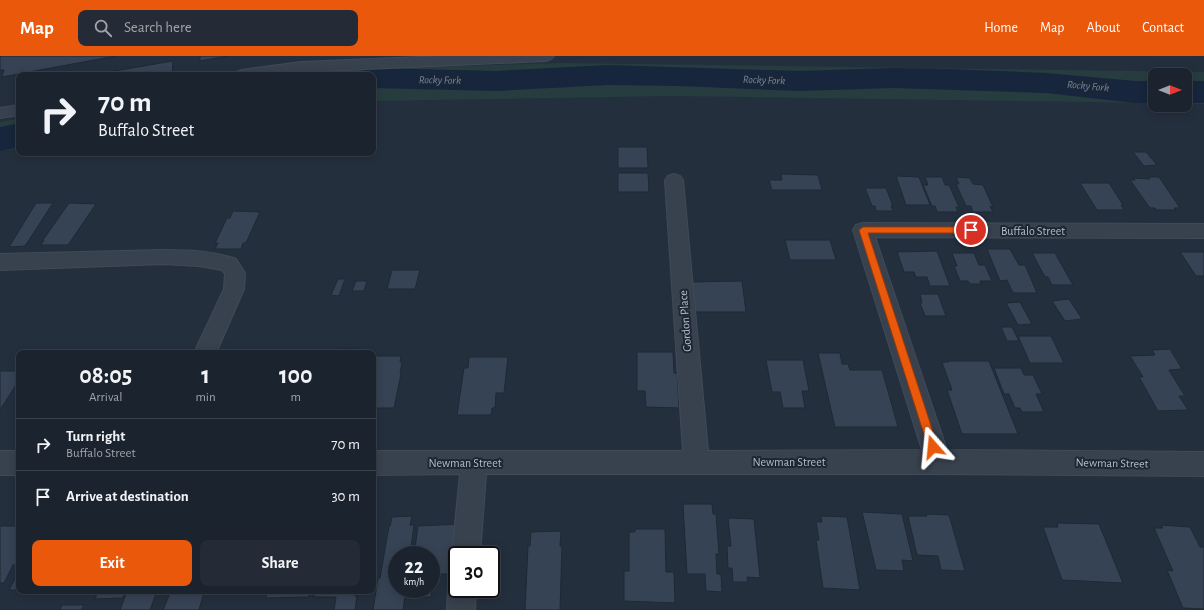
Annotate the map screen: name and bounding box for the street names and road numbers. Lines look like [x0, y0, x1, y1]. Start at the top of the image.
street label: Buffalo Street [1001, 225, 1065, 237]
street label: Gordon Place [677, 290, 693, 352]
street label: Newman Street [752, 456, 826, 468]
street label: Newman Street [1075, 456, 1149, 470]
street label: Newman Street [428, 457, 502, 469]

